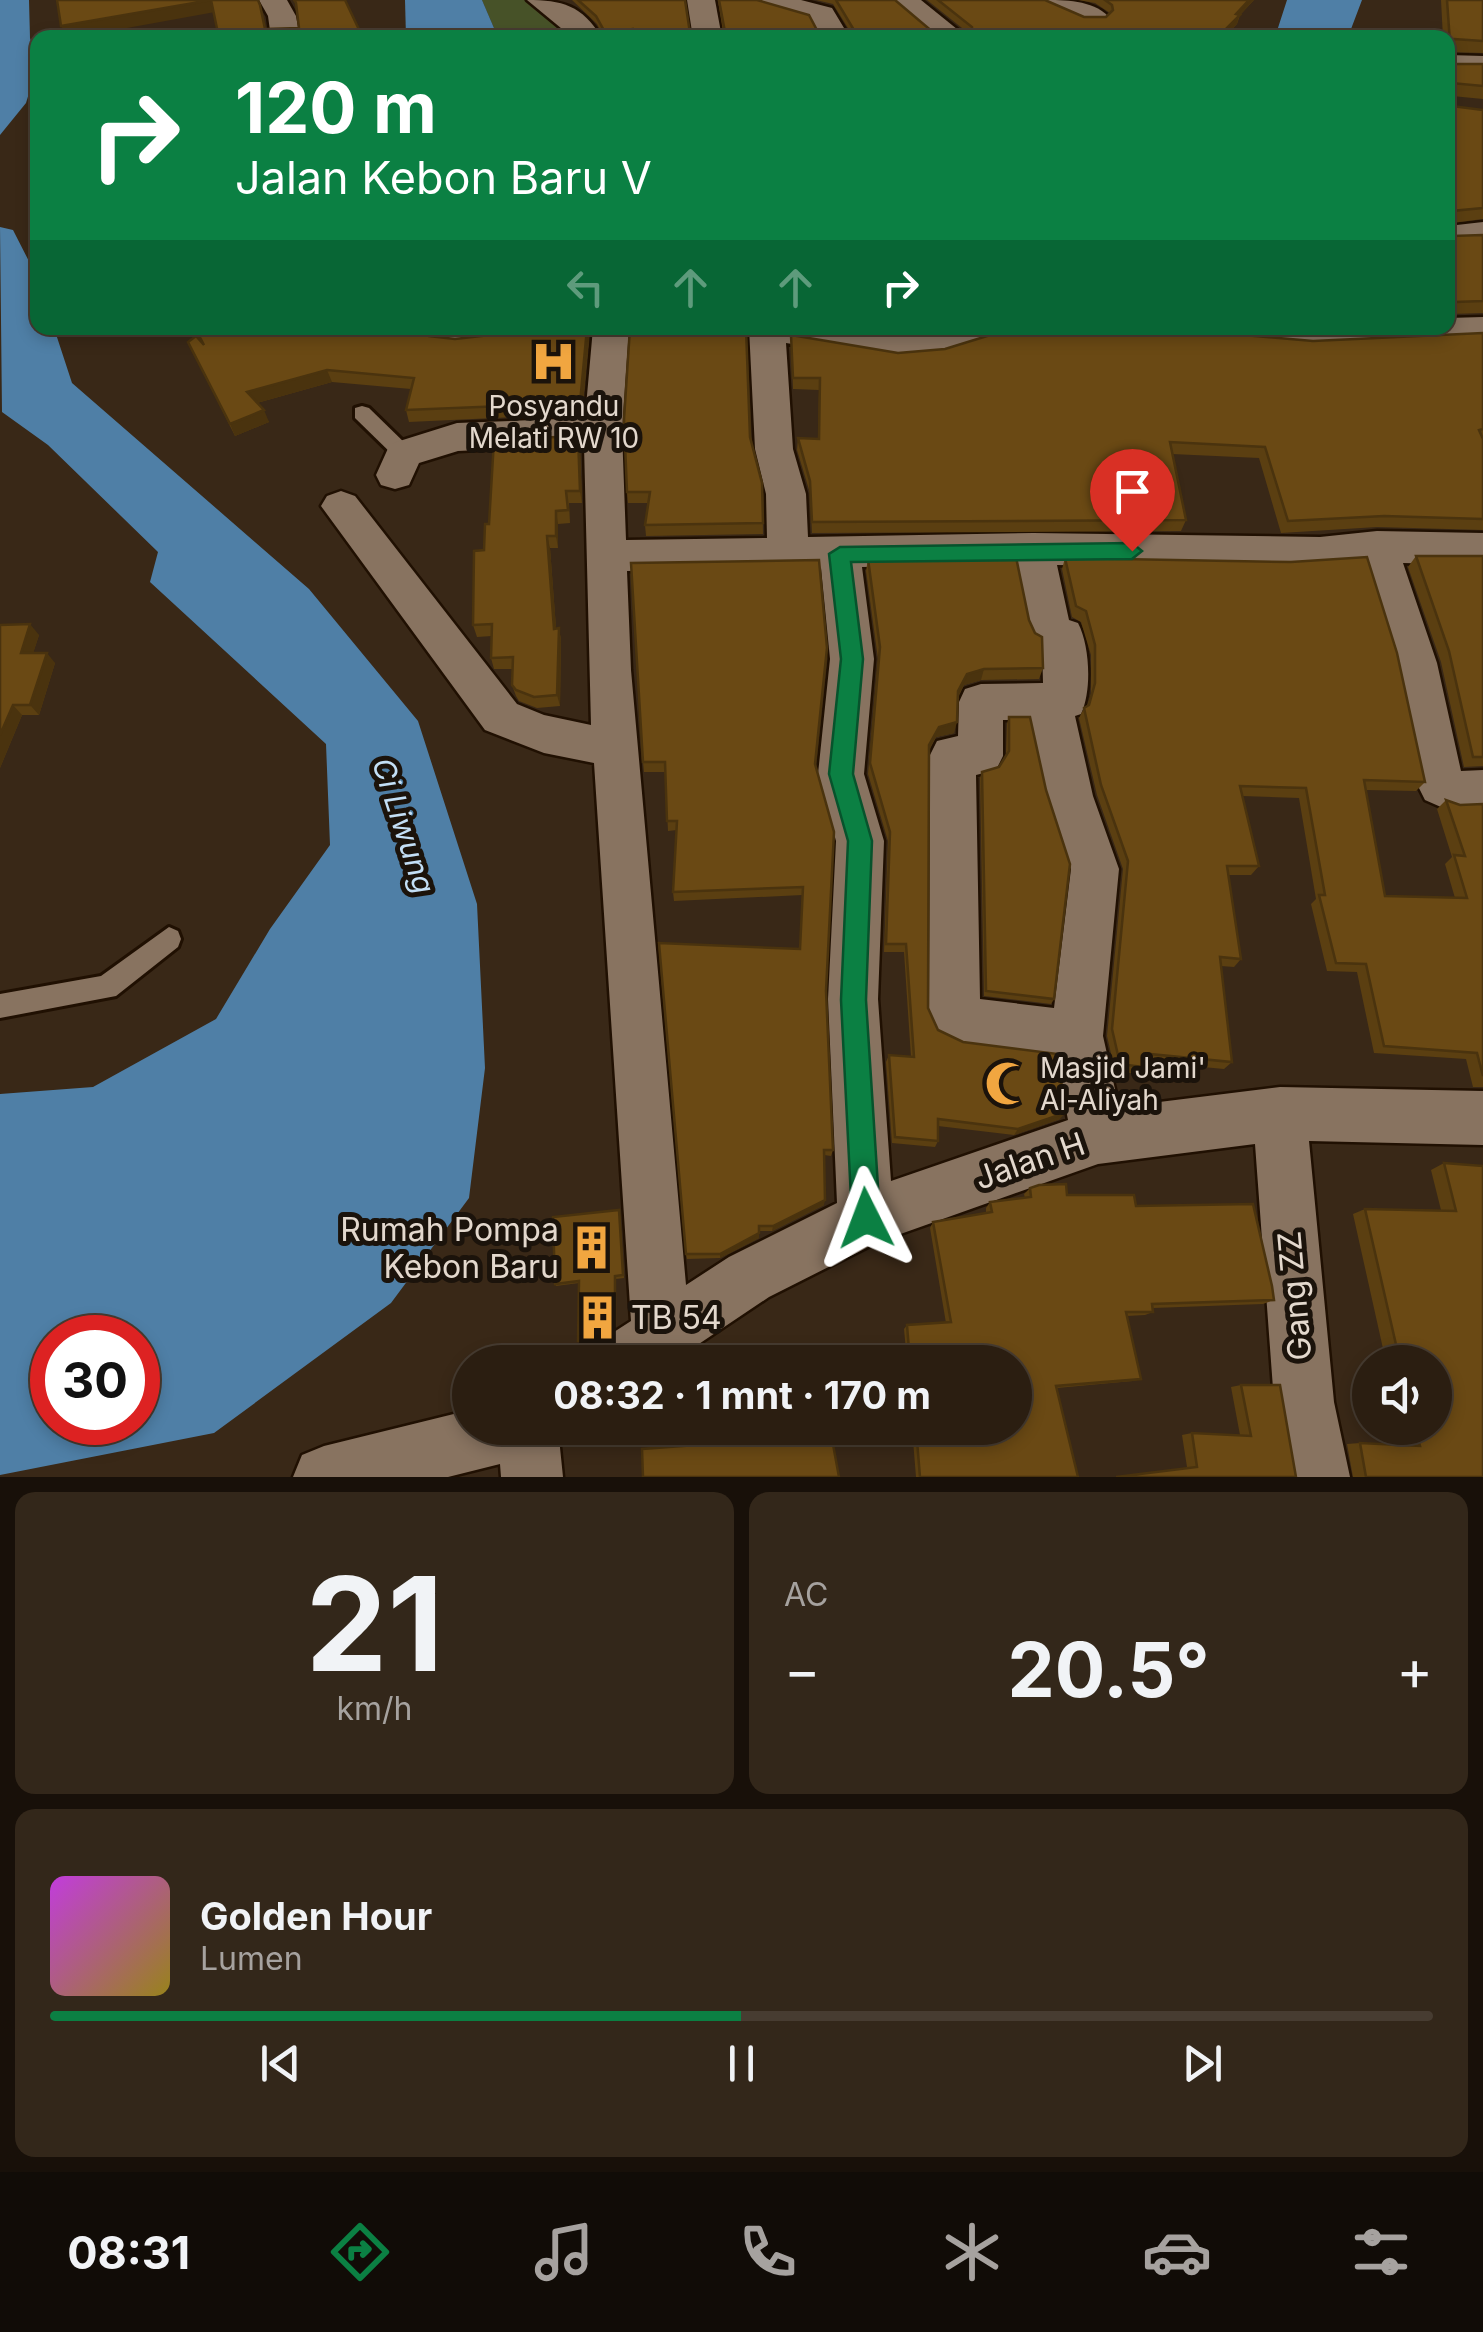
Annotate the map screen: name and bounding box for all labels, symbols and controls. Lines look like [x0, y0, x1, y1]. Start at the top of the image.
text: 120 m [235, 65, 437, 150]
icon: right [70, 70, 200, 200]
text: Jalan Kebon Baru V [235, 150, 652, 205]
icon: left [558, 260, 613, 315]
icon: ahead [663, 260, 718, 315]
icon: ahead [768, 260, 823, 315]
icon: right [873, 260, 928, 315]
hospital icon: Posyandu Melati RW 10 [530, 337, 578, 385]
place label: Posyandu Melati RW 10 [469, 389, 639, 455]
pin [1090, 449, 1175, 552]
icon: arrive [1105, 464, 1160, 519]
water label: Ci Liwung [365, 753, 443, 898]
place label: Masjid Jami' Al-Aliyah [1040, 1051, 1206, 1117]
mosque icon: Masjid Jami' Al-Aliyah [983, 1060, 1031, 1108]
street label: Jalan H [970, 1124, 1090, 1197]
position arrow [814, 1166, 918, 1270]
place label: Rumah Pompa Kebon Baru [340, 1210, 559, 1286]
building icon: Rumah Pompa Kebon Baru [568, 1224, 616, 1272]
street label: Gang ZZ [1269, 1230, 1320, 1362]
building icon: TB 54 [574, 1294, 622, 1342]
place label: TB 54 [631, 1298, 722, 1337]
speed limit sign: 30 [30, 1315, 160, 1445]
map controls [1352, 1345, 1452, 1445]
button: sound [1352, 1345, 1452, 1445]
text: 08:32 · 1 mnt · 170 m [553, 1372, 931, 1418]
text: 21 [306, 1545, 443, 1702]
text: AC [784, 1575, 828, 1614]
text: 20.5° [1007, 1624, 1210, 1715]
text: − [784, 1637, 820, 1703]
text: + [1397, 1637, 1433, 1703]
text: km/h [336, 1689, 413, 1728]
text: Golden Hour [200, 1893, 432, 1939]
text: Lumen [200, 1939, 303, 1978]
icon: previous [253, 2036, 308, 2091]
icon: pause [714, 2036, 769, 2091]
icon: next [1175, 2036, 1230, 2091]
icon: directions [325, 2217, 395, 2287]
icon: music [529, 2217, 599, 2287]
icon: phone [733, 2217, 803, 2287]
icon: climate [937, 2217, 1007, 2287]
icon: car [1142, 2217, 1212, 2287]
icon: filters [1346, 2217, 1416, 2287]
text: 08:31 [67, 2225, 190, 2280]

